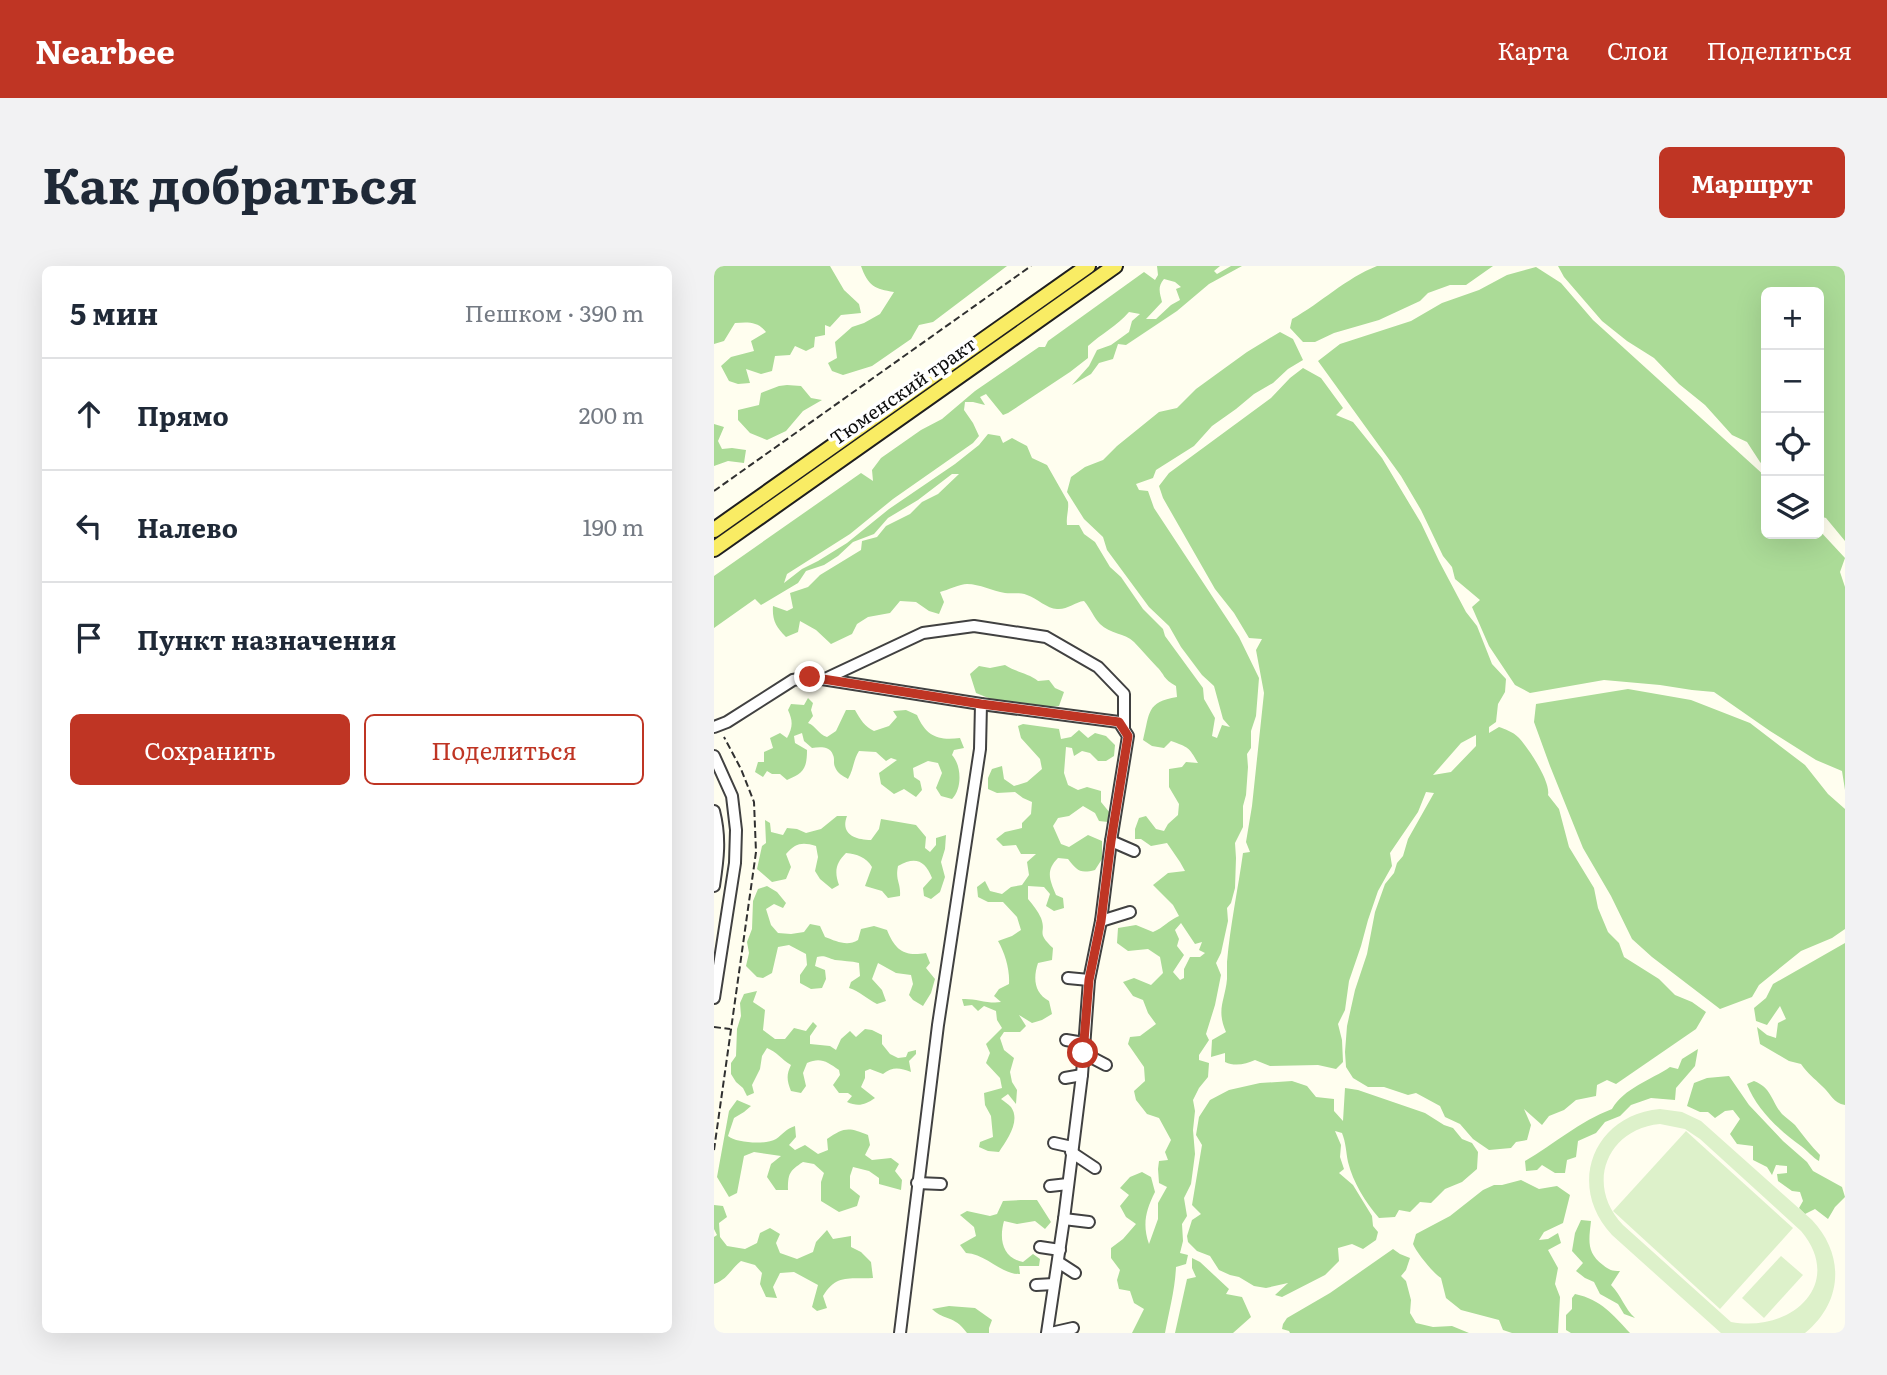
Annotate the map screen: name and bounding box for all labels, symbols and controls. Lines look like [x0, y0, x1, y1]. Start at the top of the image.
text: Nearbee [35, 25, 175, 74]
text: Карта [1497, 32, 1569, 67]
text: Слои [1607, 32, 1668, 67]
text: Поделиться [1706, 32, 1852, 67]
text: Как добраться [42, 146, 418, 219]
button: Маршрут [1659, 147, 1845, 218]
map controls [1761, 287, 1824, 539]
button: + [1761, 287, 1824, 350]
text: 5 мин [70, 290, 158, 334]
text: Пешком · 390 m [465, 295, 644, 329]
street label: Тюменский тракт [824, 329, 981, 451]
button: − [1761, 350, 1824, 413]
icon: ahead [70, 395, 108, 433]
text: Прямо [137, 395, 229, 434]
text: 200 m [579, 397, 644, 431]
button: locate [1761, 413, 1824, 476]
button: layers [1761, 476, 1824, 539]
icon: left [70, 507, 108, 545]
text: Налево [137, 507, 238, 546]
text: 190 m [582, 509, 644, 543]
icon: arrive [70, 619, 108, 657]
text: Пункт назначения [137, 619, 396, 658]
route end [794, 661, 825, 692]
button: Сохранить [70, 714, 350, 785]
button: Поделиться [364, 714, 644, 785]
route start [1067, 1037, 1098, 1068]

